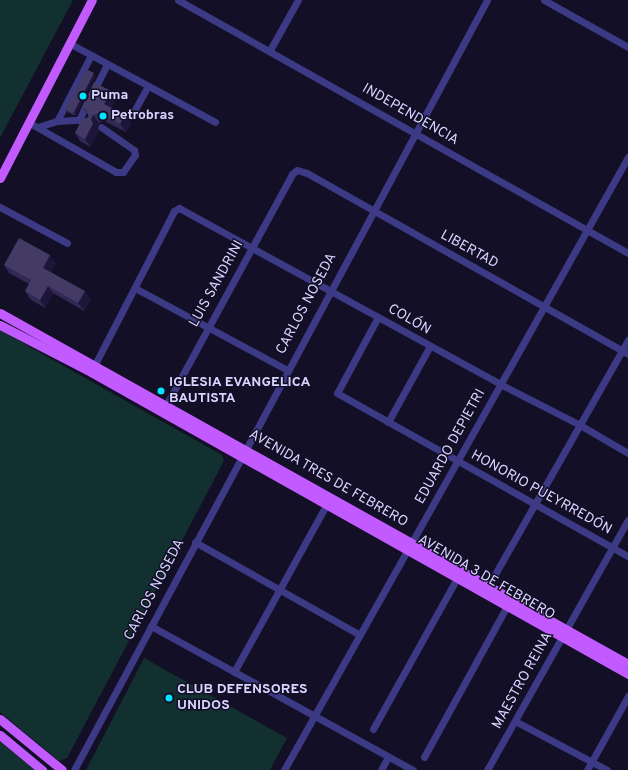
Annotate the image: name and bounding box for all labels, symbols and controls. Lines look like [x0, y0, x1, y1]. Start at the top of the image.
street label: INDEPENDENCIA [359, 81, 461, 149]
place label: Puma [91, 88, 128, 104]
marker: Puma [78, 91, 88, 101]
place label: Petrobras [111, 108, 174, 124]
marker: Petrobras [98, 111, 108, 121]
street label: LIBERTAD [437, 227, 501, 273]
street label: LUIS SANDRINI [186, 238, 248, 330]
street label: CARLOS NOSEDA [273, 251, 341, 357]
street label: COLÓN [385, 301, 433, 339]
place label: IGLESIA EVANGELICA BAUTISTA [169, 375, 311, 408]
marker: IGLESIA EVANGELICA BAUTISTA [156, 386, 166, 396]
street label: EDUARDO DEPIETRI [412, 387, 490, 507]
street label: AVENIDA TRES DE FEBRERO [245, 426, 411, 532]
street label: HONORIO PUEYRREDÓN [468, 447, 614, 539]
street label: AVENIDA 3 DE FEBRERO [414, 532, 558, 624]
street label: CARLOS NOSEDA [121, 537, 189, 643]
street label: MAESTRO REINA [489, 630, 557, 732]
place label: CLUB DEFENSORES UNIDOS [177, 682, 308, 714]
marker: CLUB DEFENSORES UNIDOS [164, 693, 174, 703]

